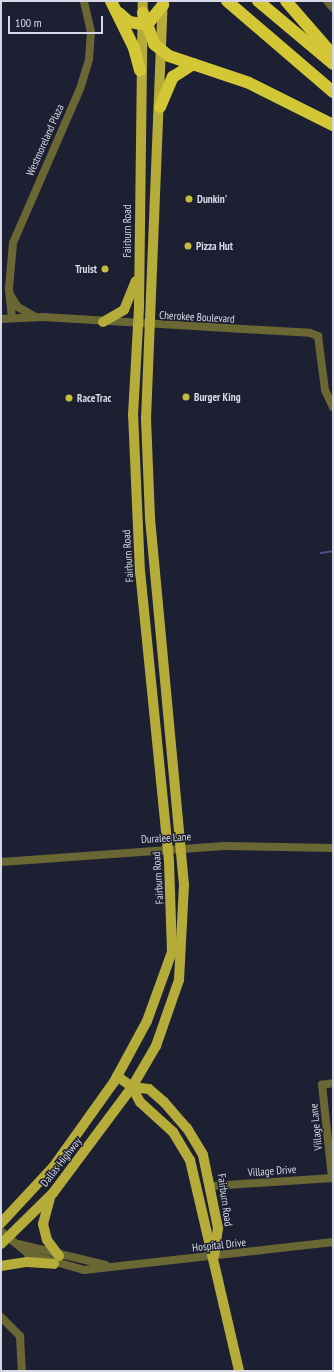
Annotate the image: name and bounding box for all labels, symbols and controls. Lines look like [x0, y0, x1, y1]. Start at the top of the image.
scale bar [10, 8, 105, 34]
text: 100 m [15, 15, 42, 30]
street label: Westmoreland Plaza [23, 102, 67, 178]
place label: Dunkin' [197, 192, 227, 206]
marker: Dunkin' [184, 194, 194, 204]
street label: Fairburn Road [120, 205, 134, 257]
place label: Pizza Hut [196, 239, 233, 253]
marker: Pizza Hut [183, 241, 193, 251]
place label: Truist [75, 262, 97, 276]
marker: Truist [100, 264, 110, 274]
street label: Cherokee Boulevard [159, 308, 235, 326]
place label: Burger King [194, 390, 241, 404]
place label: RaceTrac [77, 391, 111, 405]
marker: Burger King [181, 392, 191, 402]
marker: RaceTrac [64, 393, 74, 403]
street label: Fairburn Road [120, 529, 136, 583]
street label: Duralee Lane [141, 830, 191, 846]
street label: Fairburn Road [150, 851, 166, 905]
street label: Village Lane [307, 1103, 325, 1151]
street label: Dallas Highway [38, 1135, 84, 1189]
street label: Village Drive [247, 1163, 297, 1179]
street label: Fairburn Road [215, 1173, 235, 1227]
street label: Hospital Drive [192, 1236, 246, 1254]

